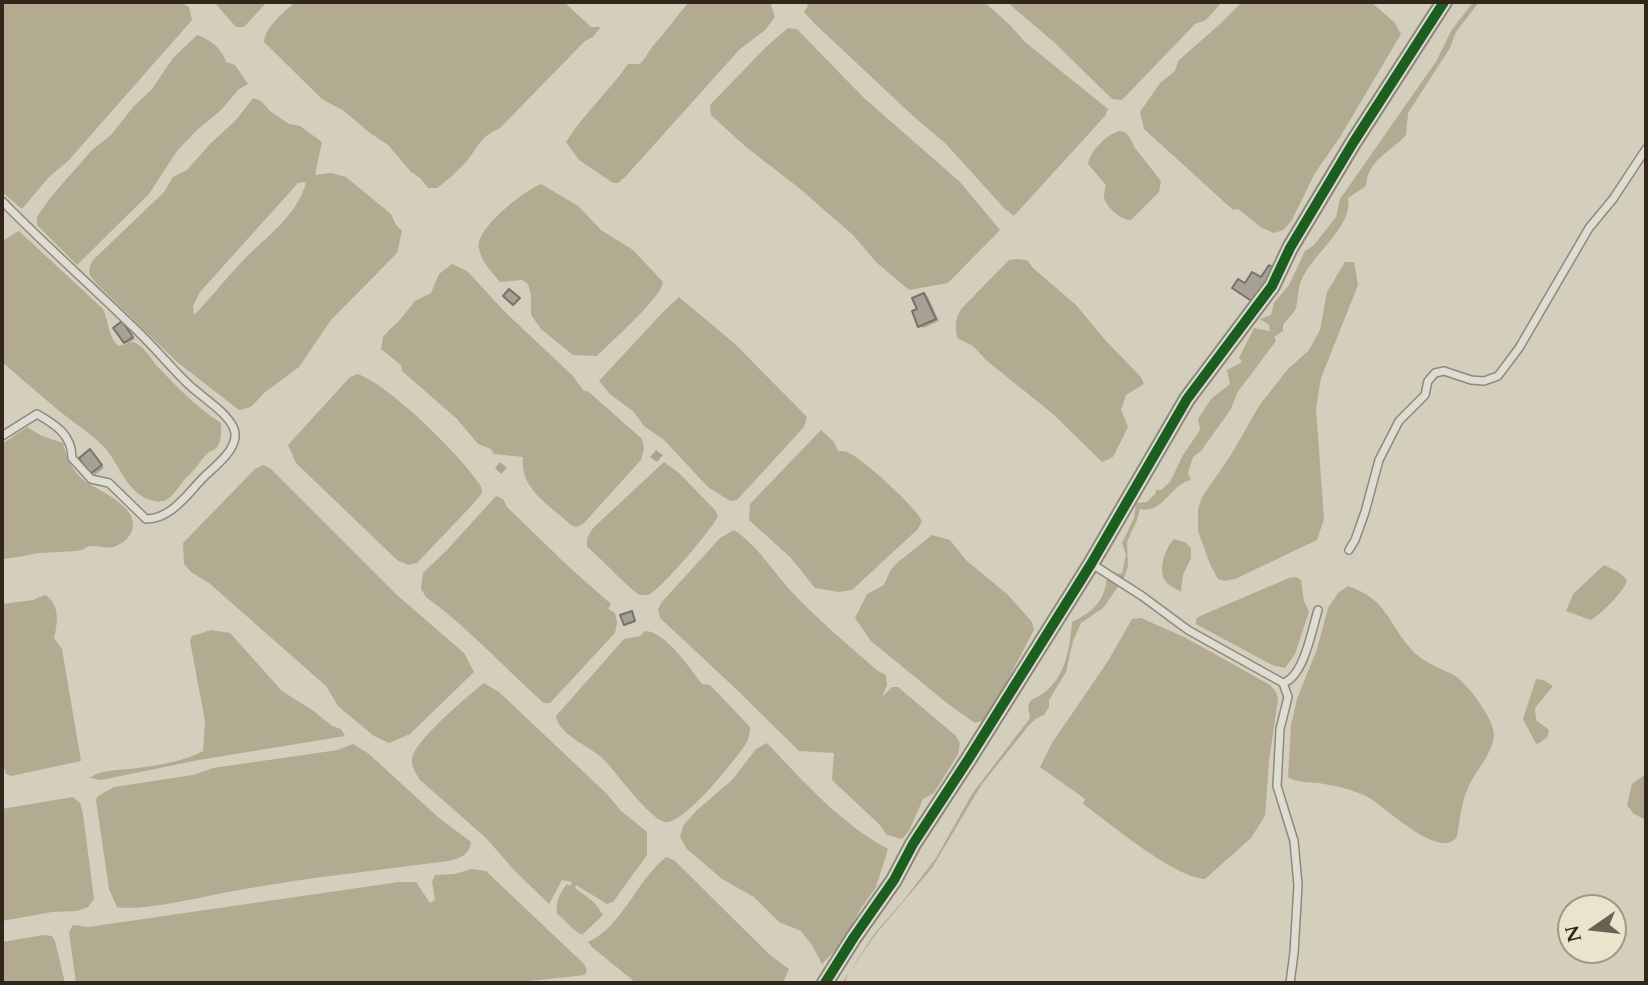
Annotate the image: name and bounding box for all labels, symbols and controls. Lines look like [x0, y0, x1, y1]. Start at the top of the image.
north arrow [1557, 894, 1627, 964]
text: N [1559, 922, 1588, 945]

